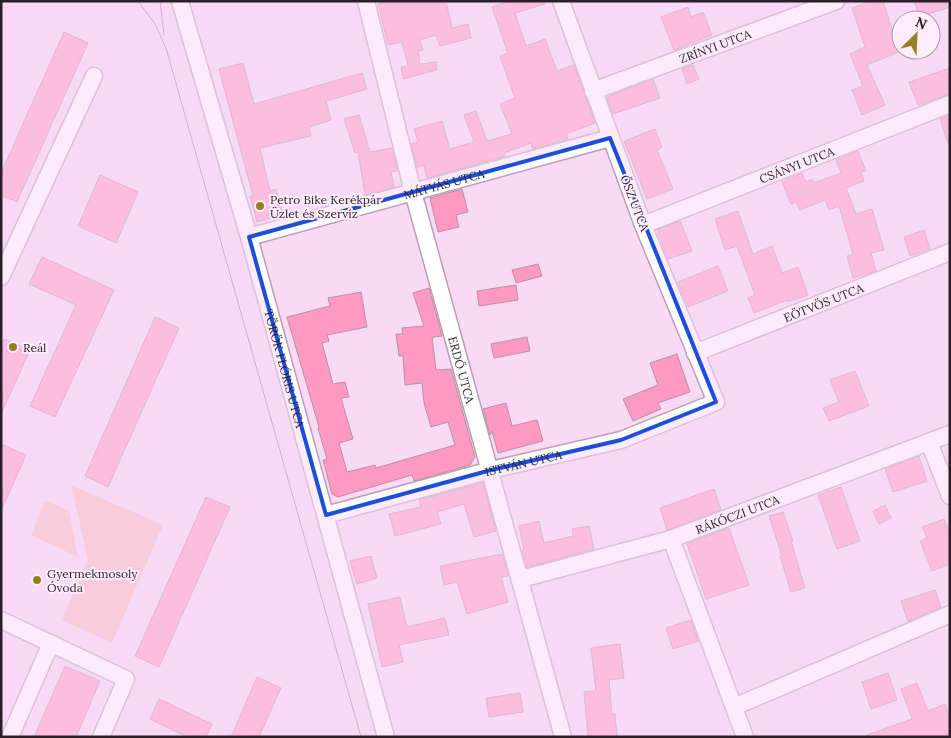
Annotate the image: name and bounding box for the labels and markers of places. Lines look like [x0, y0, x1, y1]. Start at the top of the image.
place label: Petro Bike Kerékpár Üzlet és Szervíz [270, 192, 382, 221]
marker: Petro Bike Kerékpár Üzlet és Szervíz [254, 200, 266, 212]
place label: Reál [23, 340, 46, 355]
marker: Reál [7, 341, 19, 353]
place label: Gyermekmosoly Óvoda [47, 566, 138, 595]
marker: Gyermekmosoly Óvoda [31, 574, 43, 586]

